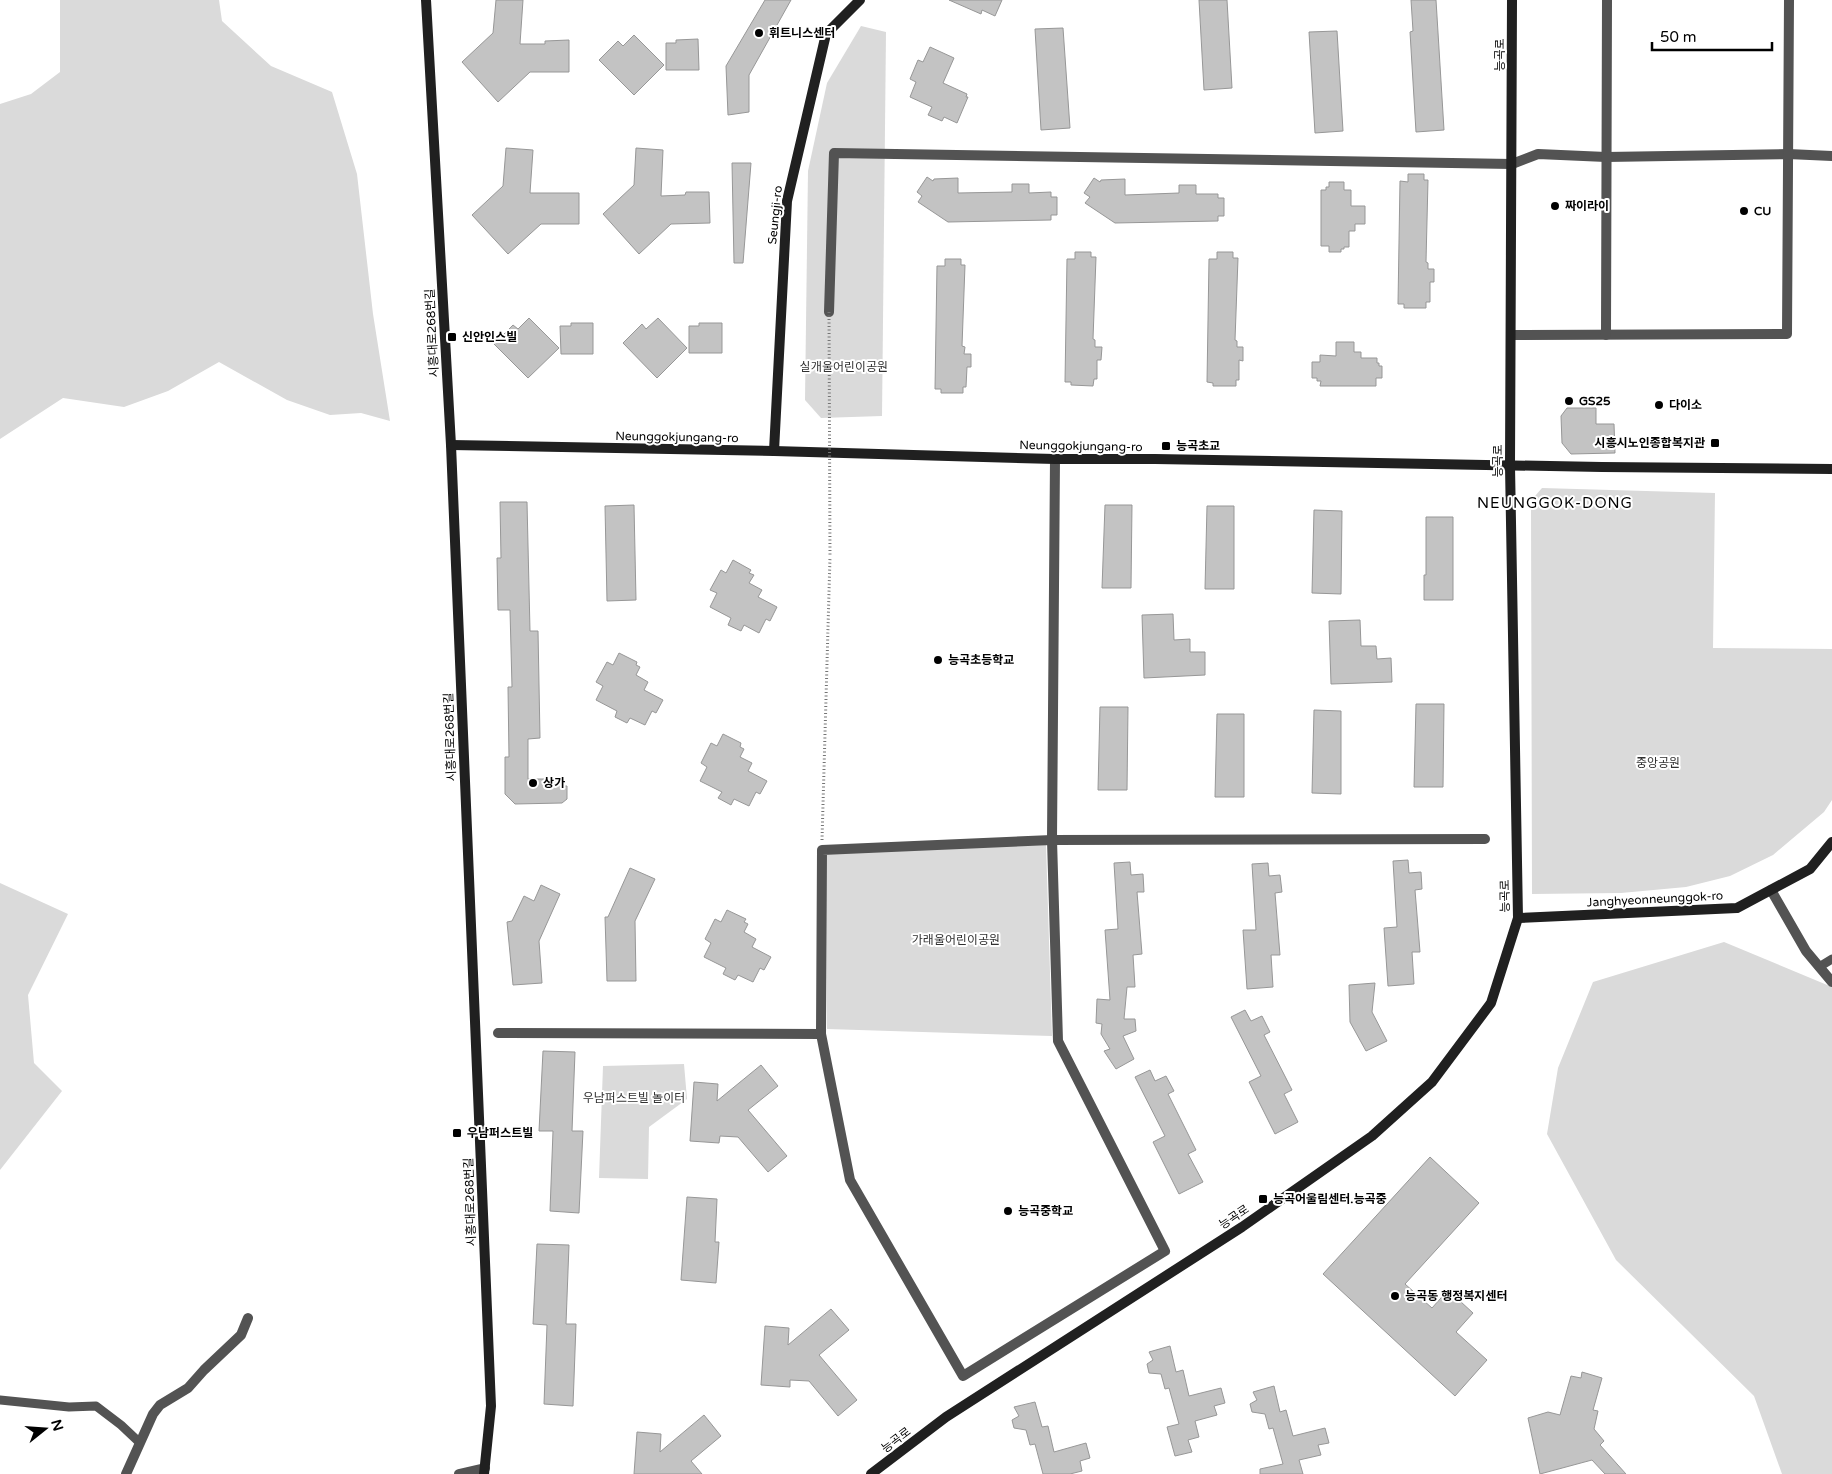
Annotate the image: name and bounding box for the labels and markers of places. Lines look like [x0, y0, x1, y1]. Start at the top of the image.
place label: 휘트니스센터 [769, 26, 835, 40]
marker: 휘트니스센터 [753, 27, 765, 39]
place label: 짜이라이 [1565, 199, 1609, 213]
marker: 짜이라이 [1549, 200, 1561, 212]
place label: CU [1754, 204, 1771, 218]
marker: CU [1738, 205, 1750, 217]
place label: 신안인스빌 [462, 330, 517, 344]
marker: 신안인스빌 [446, 331, 458, 343]
place label: GS25 [1579, 394, 1611, 408]
marker: GS25 [1563, 395, 1575, 407]
place label: 다이소 [1669, 398, 1702, 412]
marker: 다이소 [1653, 399, 1665, 411]
place label: 시흥시노인종합복지관 [1595, 436, 1705, 450]
marker: 시흥시노인종합복지관 [1709, 437, 1721, 449]
place label: 능곡초교 [1176, 439, 1220, 453]
marker: 능곡초교 [1160, 440, 1172, 452]
place label: 능곡초등학교 [948, 653, 1014, 667]
marker: 능곡초등학교 [932, 654, 944, 666]
place label: 상가 [543, 776, 565, 790]
marker: 상가 [527, 777, 539, 789]
place label: 우남퍼스트빌 [467, 1126, 533, 1140]
marker: 우남퍼스트빌 [451, 1127, 463, 1139]
place label: 능곡어울림센터.능곡중 [1273, 1192, 1387, 1206]
marker: 능곡어울림센터.능곡중 [1257, 1193, 1269, 1205]
place label: 능곡중학교 [1018, 1204, 1073, 1218]
marker: 능곡중학교 [1002, 1205, 1014, 1217]
place label: 능곡동 행정복지센터 [1405, 1289, 1507, 1303]
marker: 능곡동 행정복지센터 [1389, 1290, 1401, 1302]

